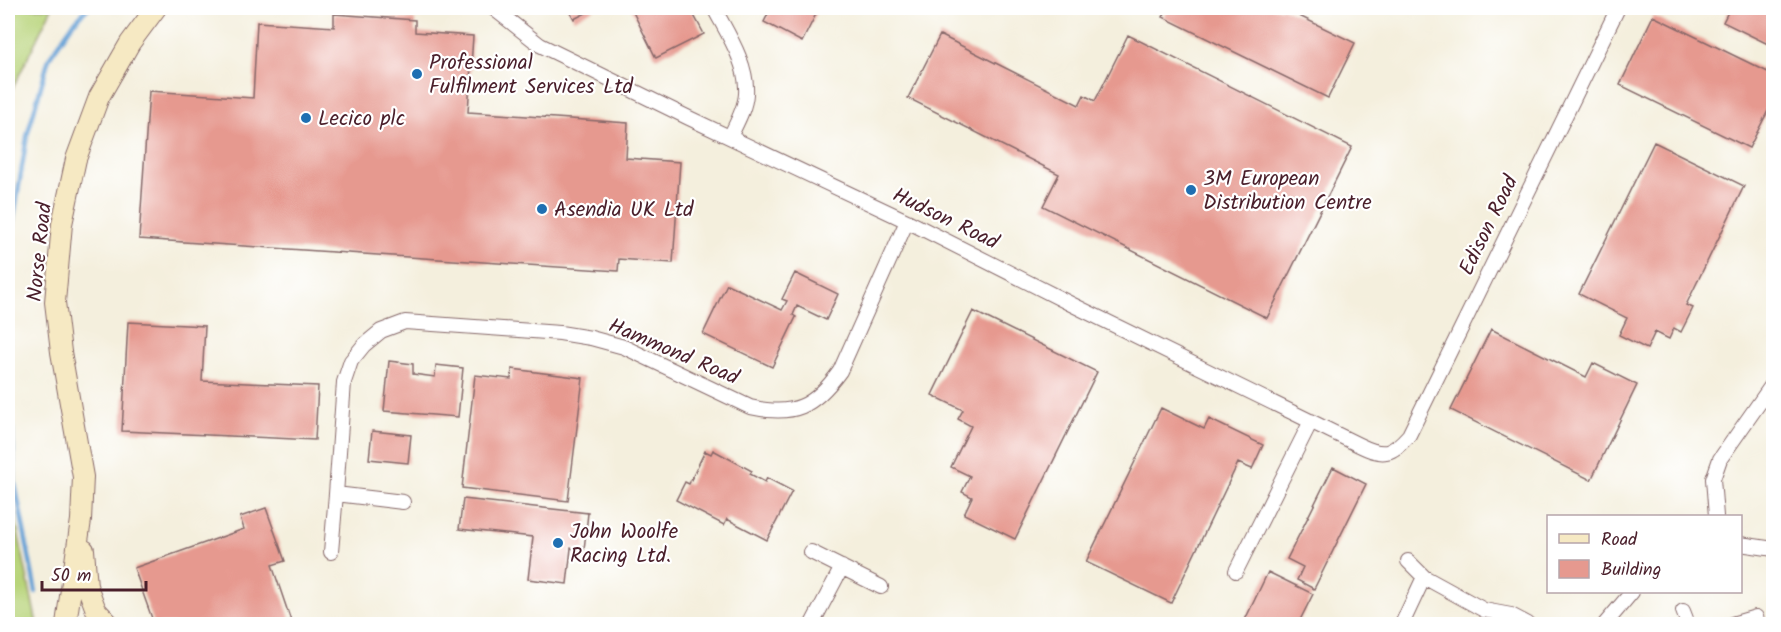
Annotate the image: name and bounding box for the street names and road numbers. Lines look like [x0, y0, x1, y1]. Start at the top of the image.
street label: Edison Road [1451, 169, 1528, 281]
street label: Hudson Road [887, 179, 1005, 260]
street label: Norse Road [19, 200, 62, 303]
street label: Hammond Road [603, 310, 744, 395]

